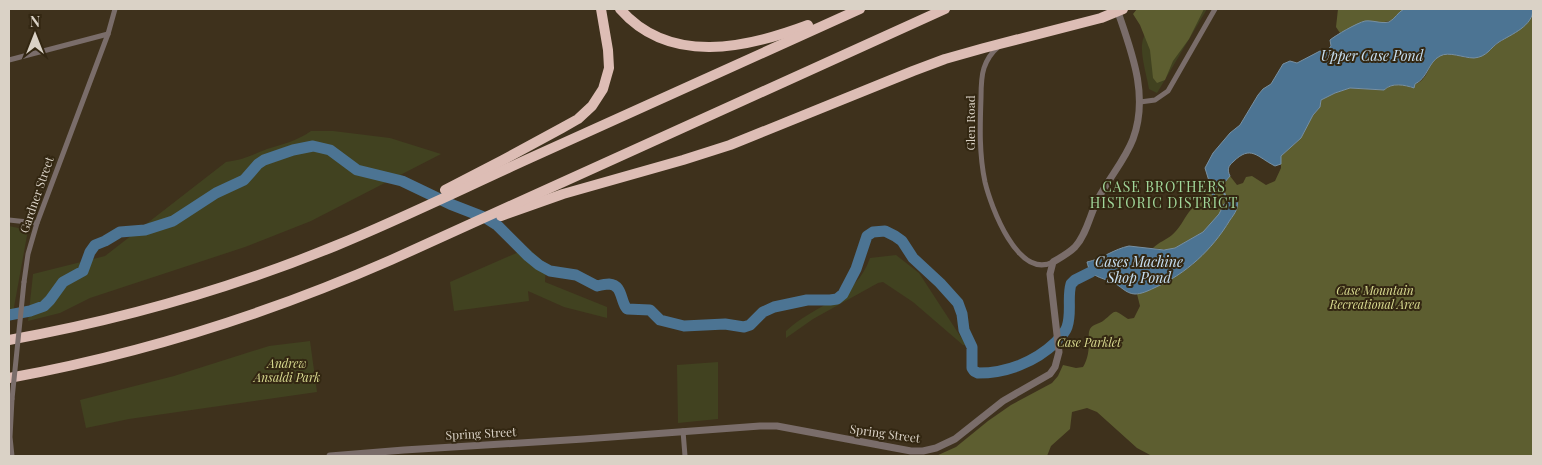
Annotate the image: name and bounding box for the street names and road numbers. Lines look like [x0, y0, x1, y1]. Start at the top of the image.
street label: Glen Road [962, 95, 978, 151]
street label: Gardner Street [15, 154, 57, 235]
street label: Spring Street [849, 420, 922, 446]
street label: Spring Street [445, 423, 518, 443]

